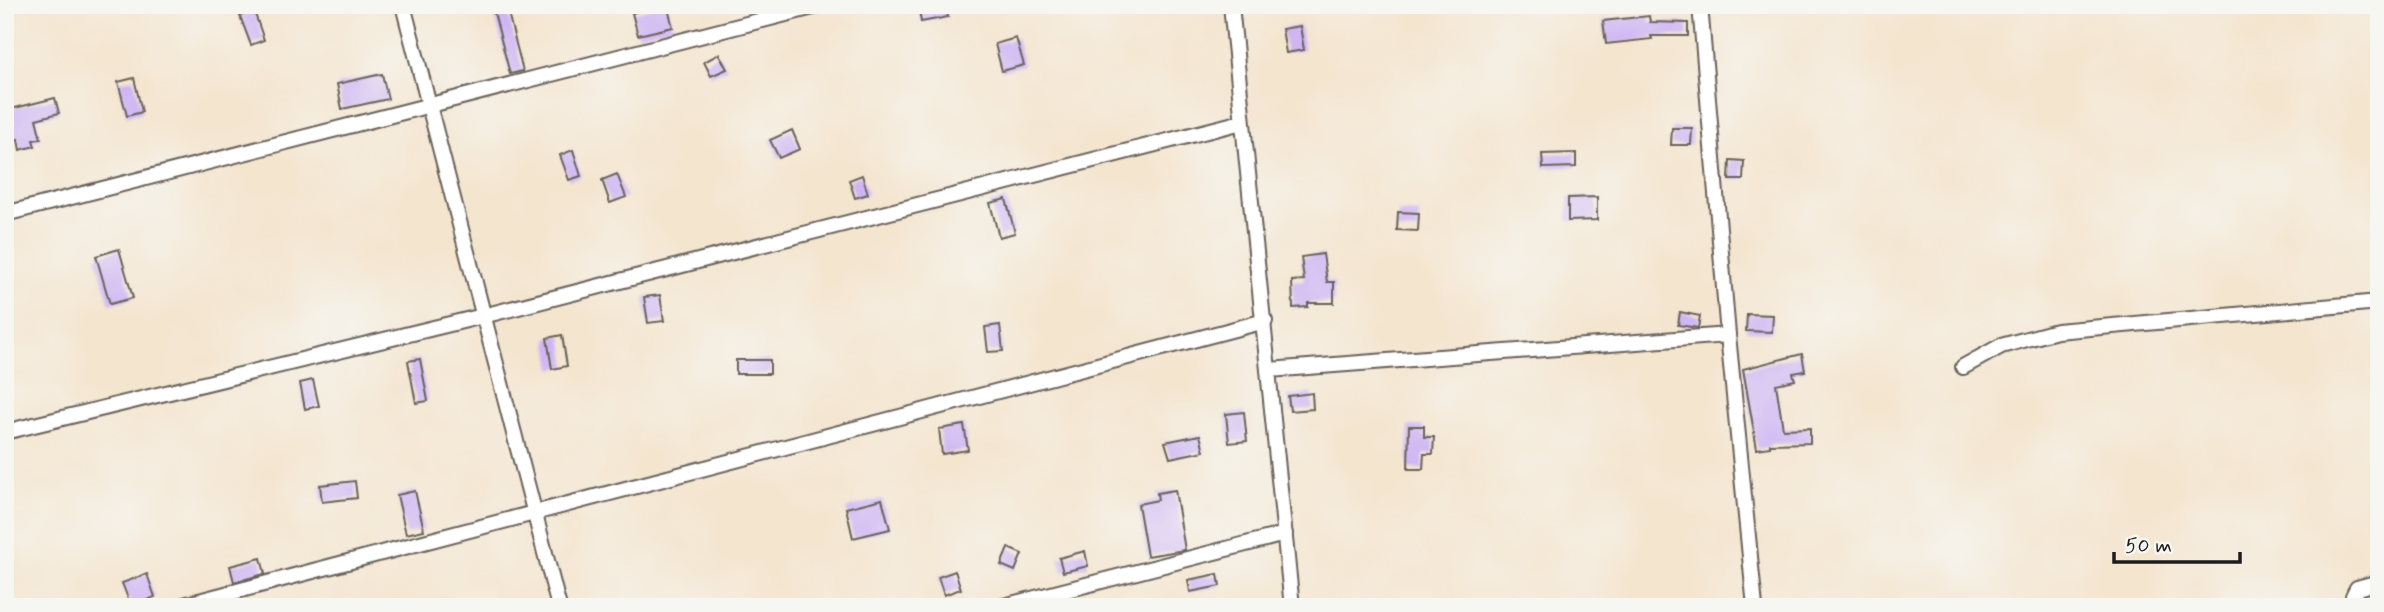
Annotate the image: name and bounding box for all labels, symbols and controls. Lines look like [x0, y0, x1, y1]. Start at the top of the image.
scale bar [2114, 521, 2240, 565]
text: 50 m [2125, 532, 2172, 560]

